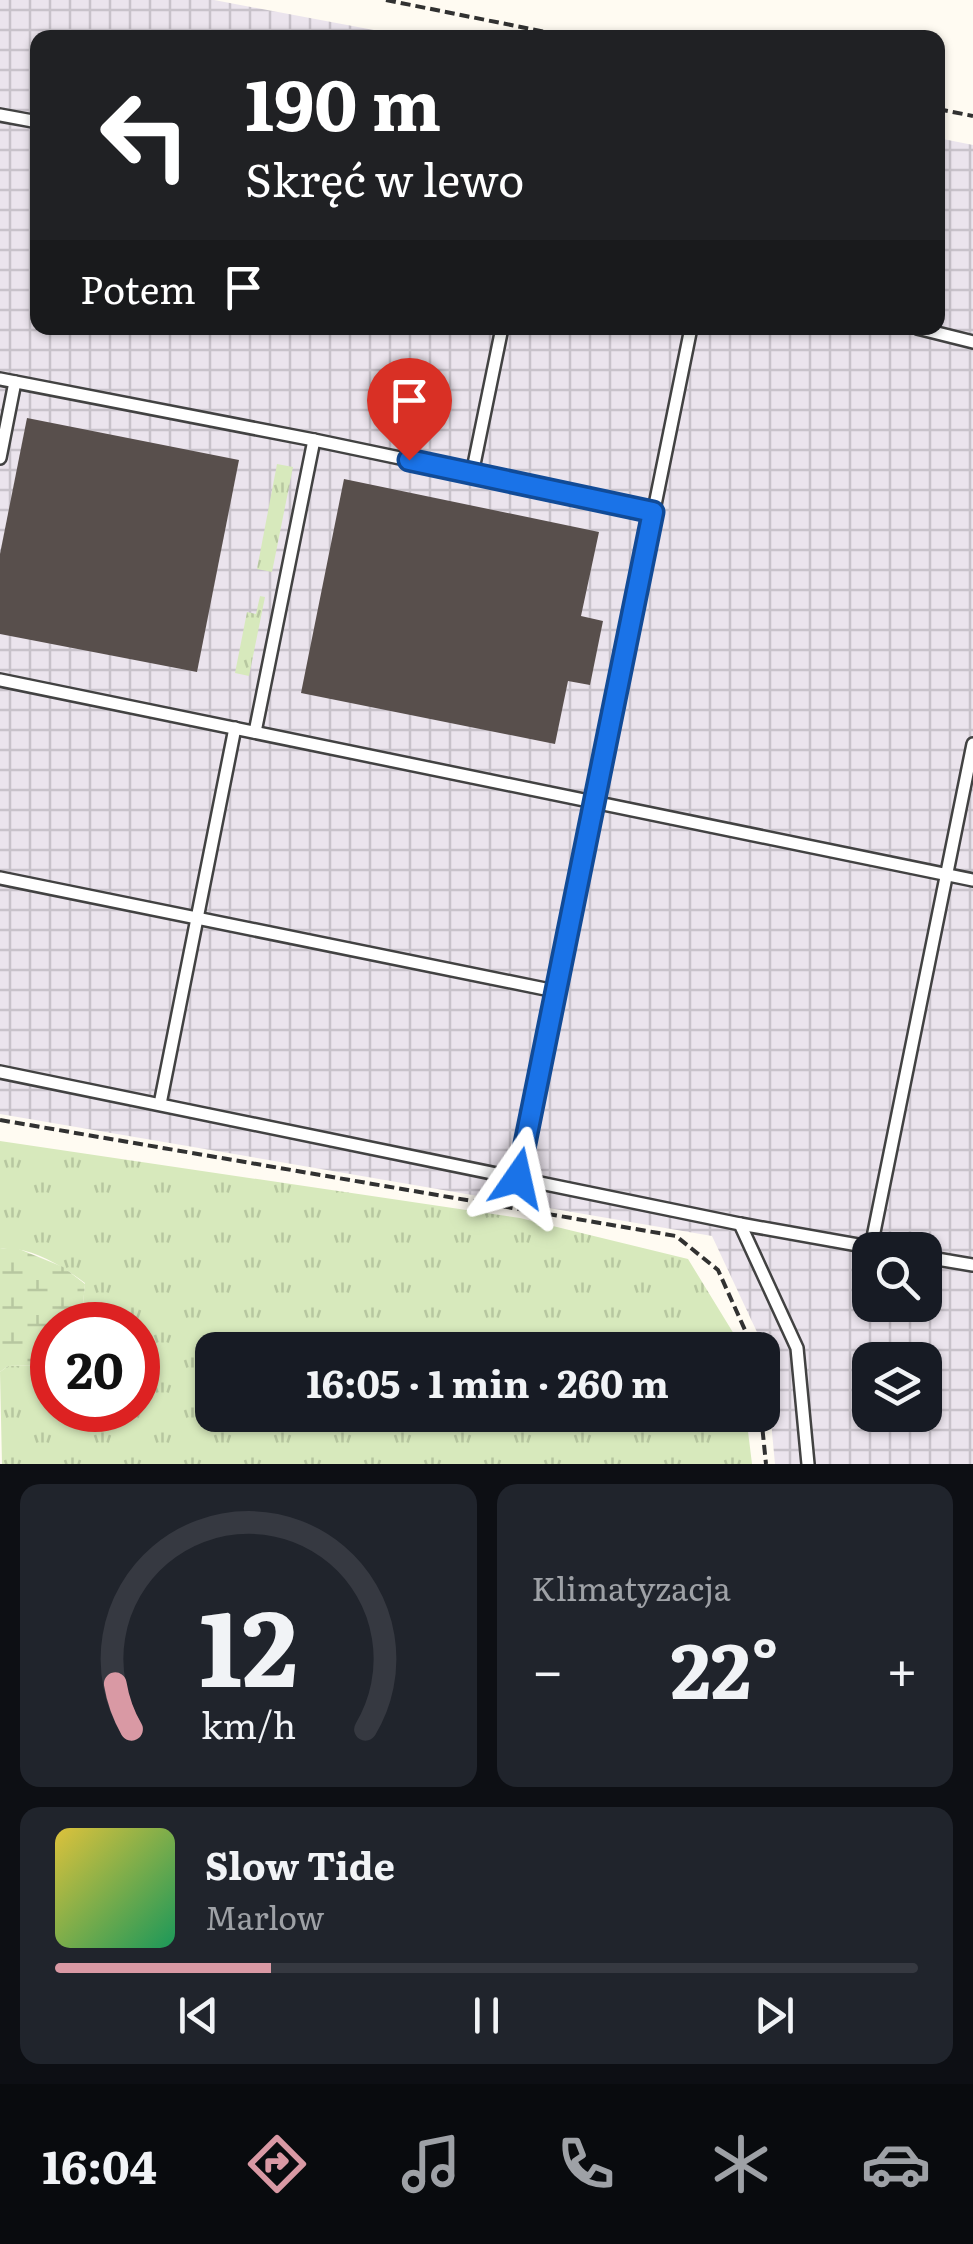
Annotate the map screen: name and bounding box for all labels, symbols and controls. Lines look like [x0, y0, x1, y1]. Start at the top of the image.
text: 190 m [245, 49, 441, 153]
icon: left [80, 70, 210, 200]
text: Skręć w lewo [245, 144, 524, 211]
text: Potem [80, 259, 196, 316]
icon: arrive [216, 260, 271, 315]
pin [367, 358, 452, 461]
icon: arrive [382, 373, 437, 428]
position arrow [466, 1126, 570, 1230]
map controls [852, 1232, 942, 1432]
button: search [852, 1232, 942, 1322]
speed limit sign: 20 [30, 1302, 160, 1432]
button: layers [852, 1342, 942, 1432]
text: 16:05 · 1 min · 260 m [306, 1353, 669, 1410]
text: Klimatyzacja [532, 1563, 731, 1611]
text: 12 [199, 1565, 298, 1719]
text: 22° [671, 1611, 779, 1722]
text: − [532, 1626, 564, 1708]
text: + [886, 1626, 918, 1708]
text: km/h [201, 1697, 296, 1750]
text: Slow Tide [205, 1835, 395, 1892]
text: Marlow [205, 1892, 324, 1940]
icon: previous [171, 1988, 226, 2043]
icon: pause [459, 1988, 514, 2043]
icon: next [747, 1988, 802, 2043]
icon: directions [242, 2129, 312, 2199]
icon: music [396, 2129, 466, 2199]
icon: phone [551, 2129, 621, 2199]
icon: climate [706, 2129, 776, 2199]
icon: car [861, 2129, 931, 2199]
text: 16:04 [42, 2131, 157, 2198]

